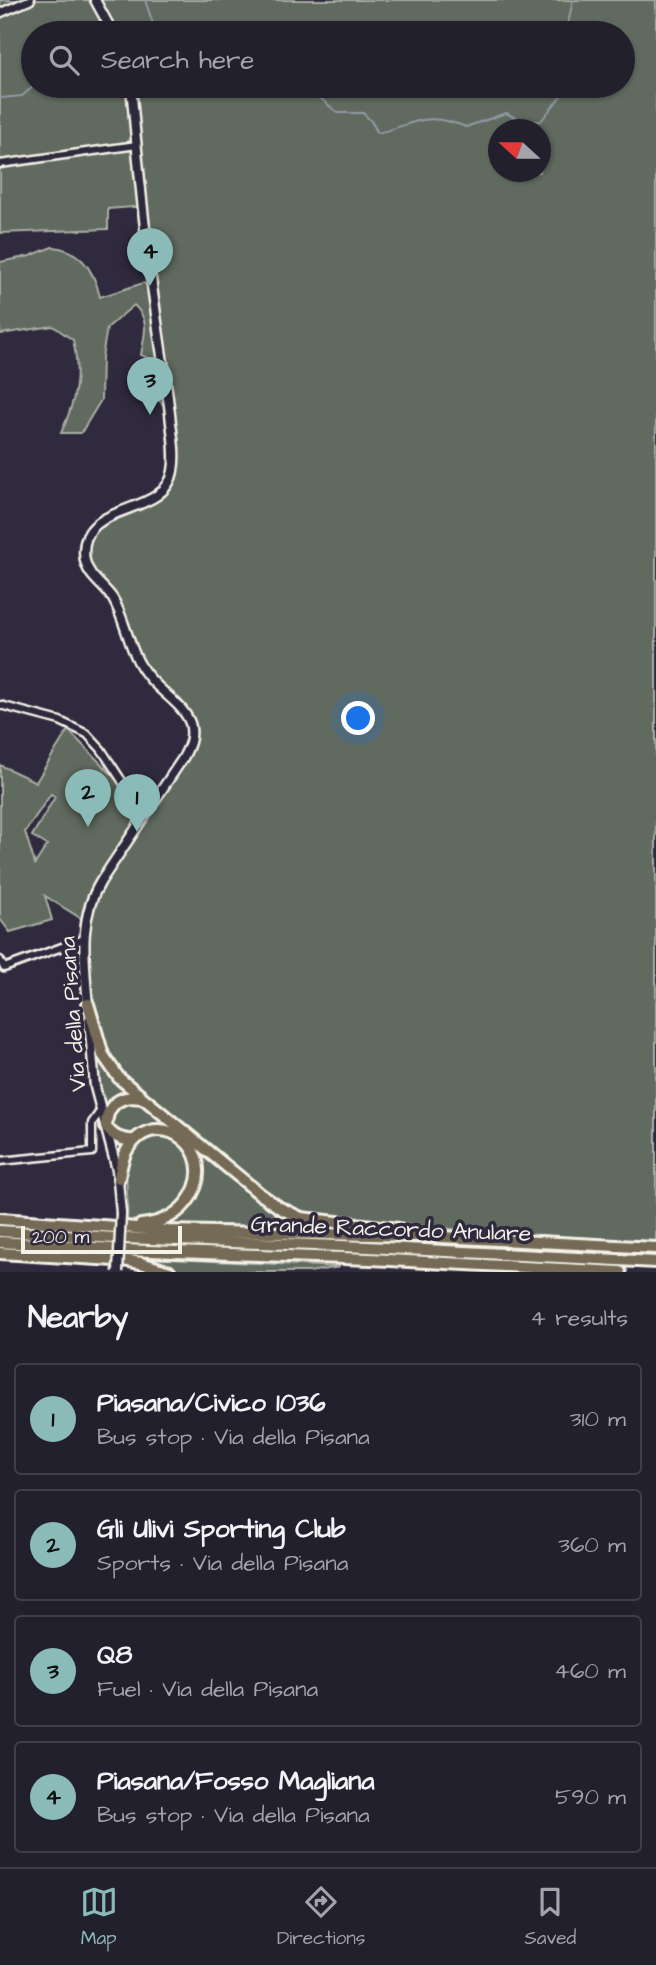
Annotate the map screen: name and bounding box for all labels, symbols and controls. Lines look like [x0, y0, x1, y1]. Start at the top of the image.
search box [21, 21, 635, 98]
icon: search [45, 41, 83, 79]
text: Search here [101, 42, 254, 78]
north arrow [488, 119, 551, 182]
pin: 4 [127, 228, 173, 286]
pin: 3 [127, 357, 173, 415]
your location [341, 701, 375, 735]
pin: 2 [65, 769, 111, 827]
pin: 1 [114, 774, 160, 832]
street label: Via della Pisana [52, 935, 94, 1093]
street label: Grande Raccordo Anulare [250, 1208, 532, 1250]
scale bar [21, 1223, 182, 1255]
text: 200 m [32, 1224, 89, 1251]
text: Nearby [28, 1297, 128, 1339]
text: 4 results [530, 1302, 628, 1334]
text: Piasana/Civico 1036 [97, 1385, 326, 1421]
text: 1 [52, 1403, 54, 1435]
text: 310 m [570, 1403, 626, 1435]
text: Bus stop · Via della Pisana [97, 1421, 370, 1453]
text: Gli Ulivi Sporting Club [97, 1511, 346, 1547]
text: 2 [46, 1529, 60, 1561]
text: 360 m [558, 1529, 626, 1561]
text: Sports · Via della Pisana [97, 1547, 349, 1579]
text: Q8 [97, 1637, 132, 1673]
text: 3 [47, 1655, 59, 1687]
text: 460 m [554, 1655, 626, 1687]
text: Fuel · Via della Pisana [97, 1673, 318, 1705]
text: Piasana/Fosso Magliana [97, 1763, 374, 1799]
text: 4 [45, 1781, 61, 1813]
text: 590 m [555, 1781, 626, 1813]
text: Bus stop · Via della Pisana [97, 1799, 370, 1831]
tab: Map [80, 1883, 118, 1952]
tab: Directions [277, 1883, 365, 1952]
tab: Saved [525, 1883, 576, 1952]

